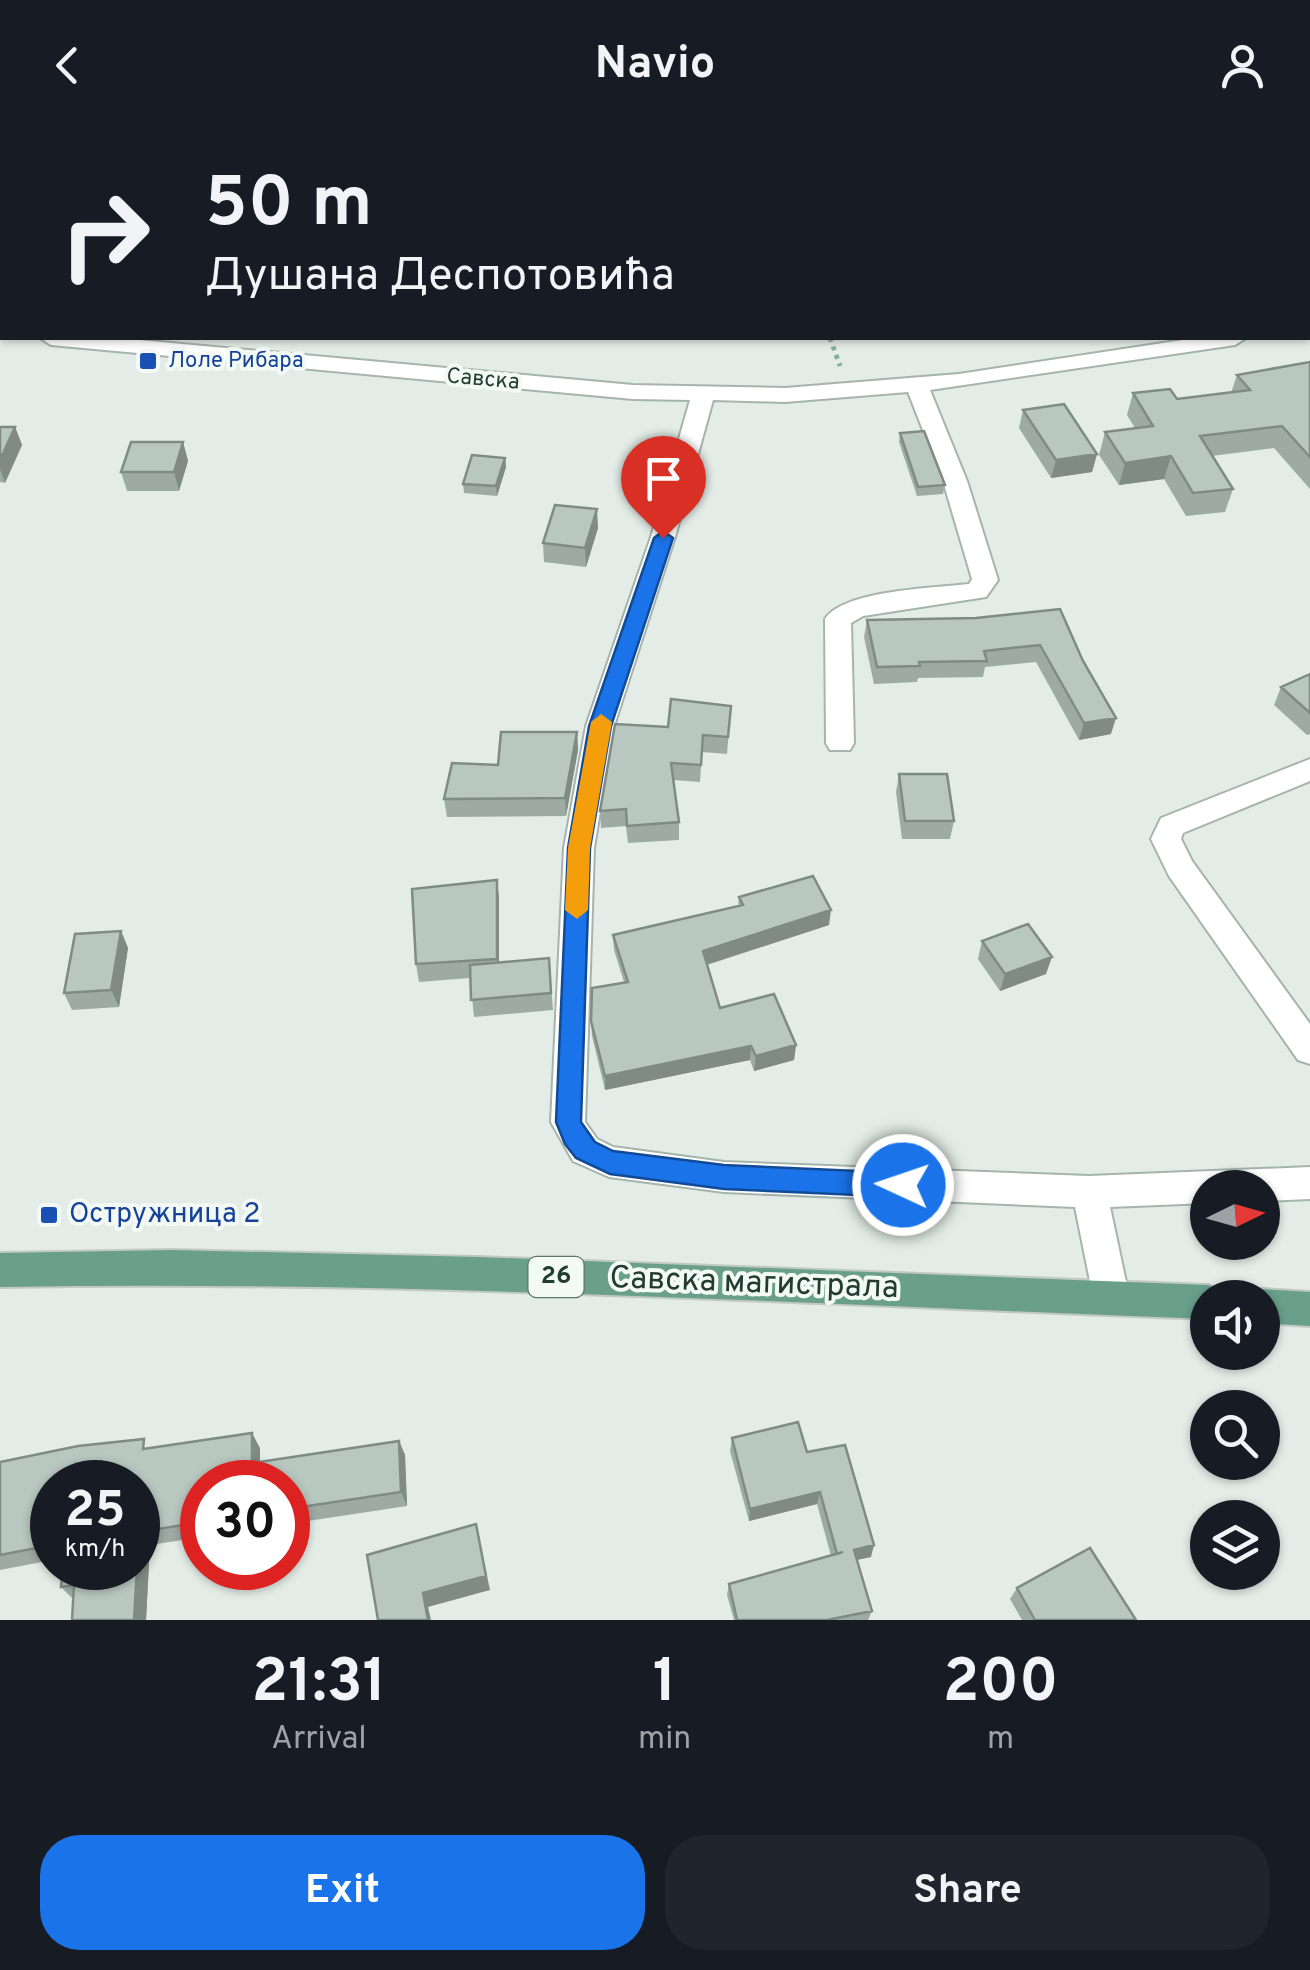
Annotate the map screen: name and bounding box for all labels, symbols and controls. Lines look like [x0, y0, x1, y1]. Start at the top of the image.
text: Navio [595, 37, 715, 94]
icon: back [40, 38, 95, 93]
icon: person [1215, 38, 1270, 93]
text: 50 m [205, 162, 372, 251]
icon: right [40, 170, 170, 300]
text: Душана Деспотовића [205, 249, 675, 306]
place label: Лоле Рибара [168, 348, 303, 375]
marker: Лоле Рибара [137, 350, 159, 372]
street label: Савска [445, 363, 521, 397]
pin [621, 436, 706, 539]
icon: arrive [636, 451, 691, 506]
position arrow [851, 1133, 955, 1237]
north arrow [1190, 1170, 1280, 1260]
map controls [1190, 1170, 1280, 1590]
place label: Остружница 2 [69, 1197, 260, 1233]
marker: Остружница 2 [38, 1204, 60, 1226]
road number: 26 [528, 1257, 584, 1297]
street label: Савска магистрала [609, 1259, 899, 1309]
button: sound [1190, 1280, 1280, 1370]
button: search [1190, 1390, 1280, 1480]
speed limit sign: 30 [180, 1460, 310, 1590]
text: 25 [64, 1481, 126, 1544]
button: layers [1190, 1500, 1280, 1590]
text: km/h [65, 1534, 125, 1566]
text: 21:31 [251, 1647, 387, 1723]
text: 1 [653, 1647, 677, 1723]
text: 200 [943, 1647, 1059, 1723]
text: Arrival [271, 1720, 367, 1760]
text: min [638, 1720, 691, 1760]
text: m [987, 1720, 1014, 1760]
button: Exit [40, 1835, 645, 1950]
button: Share [665, 1835, 1270, 1950]

